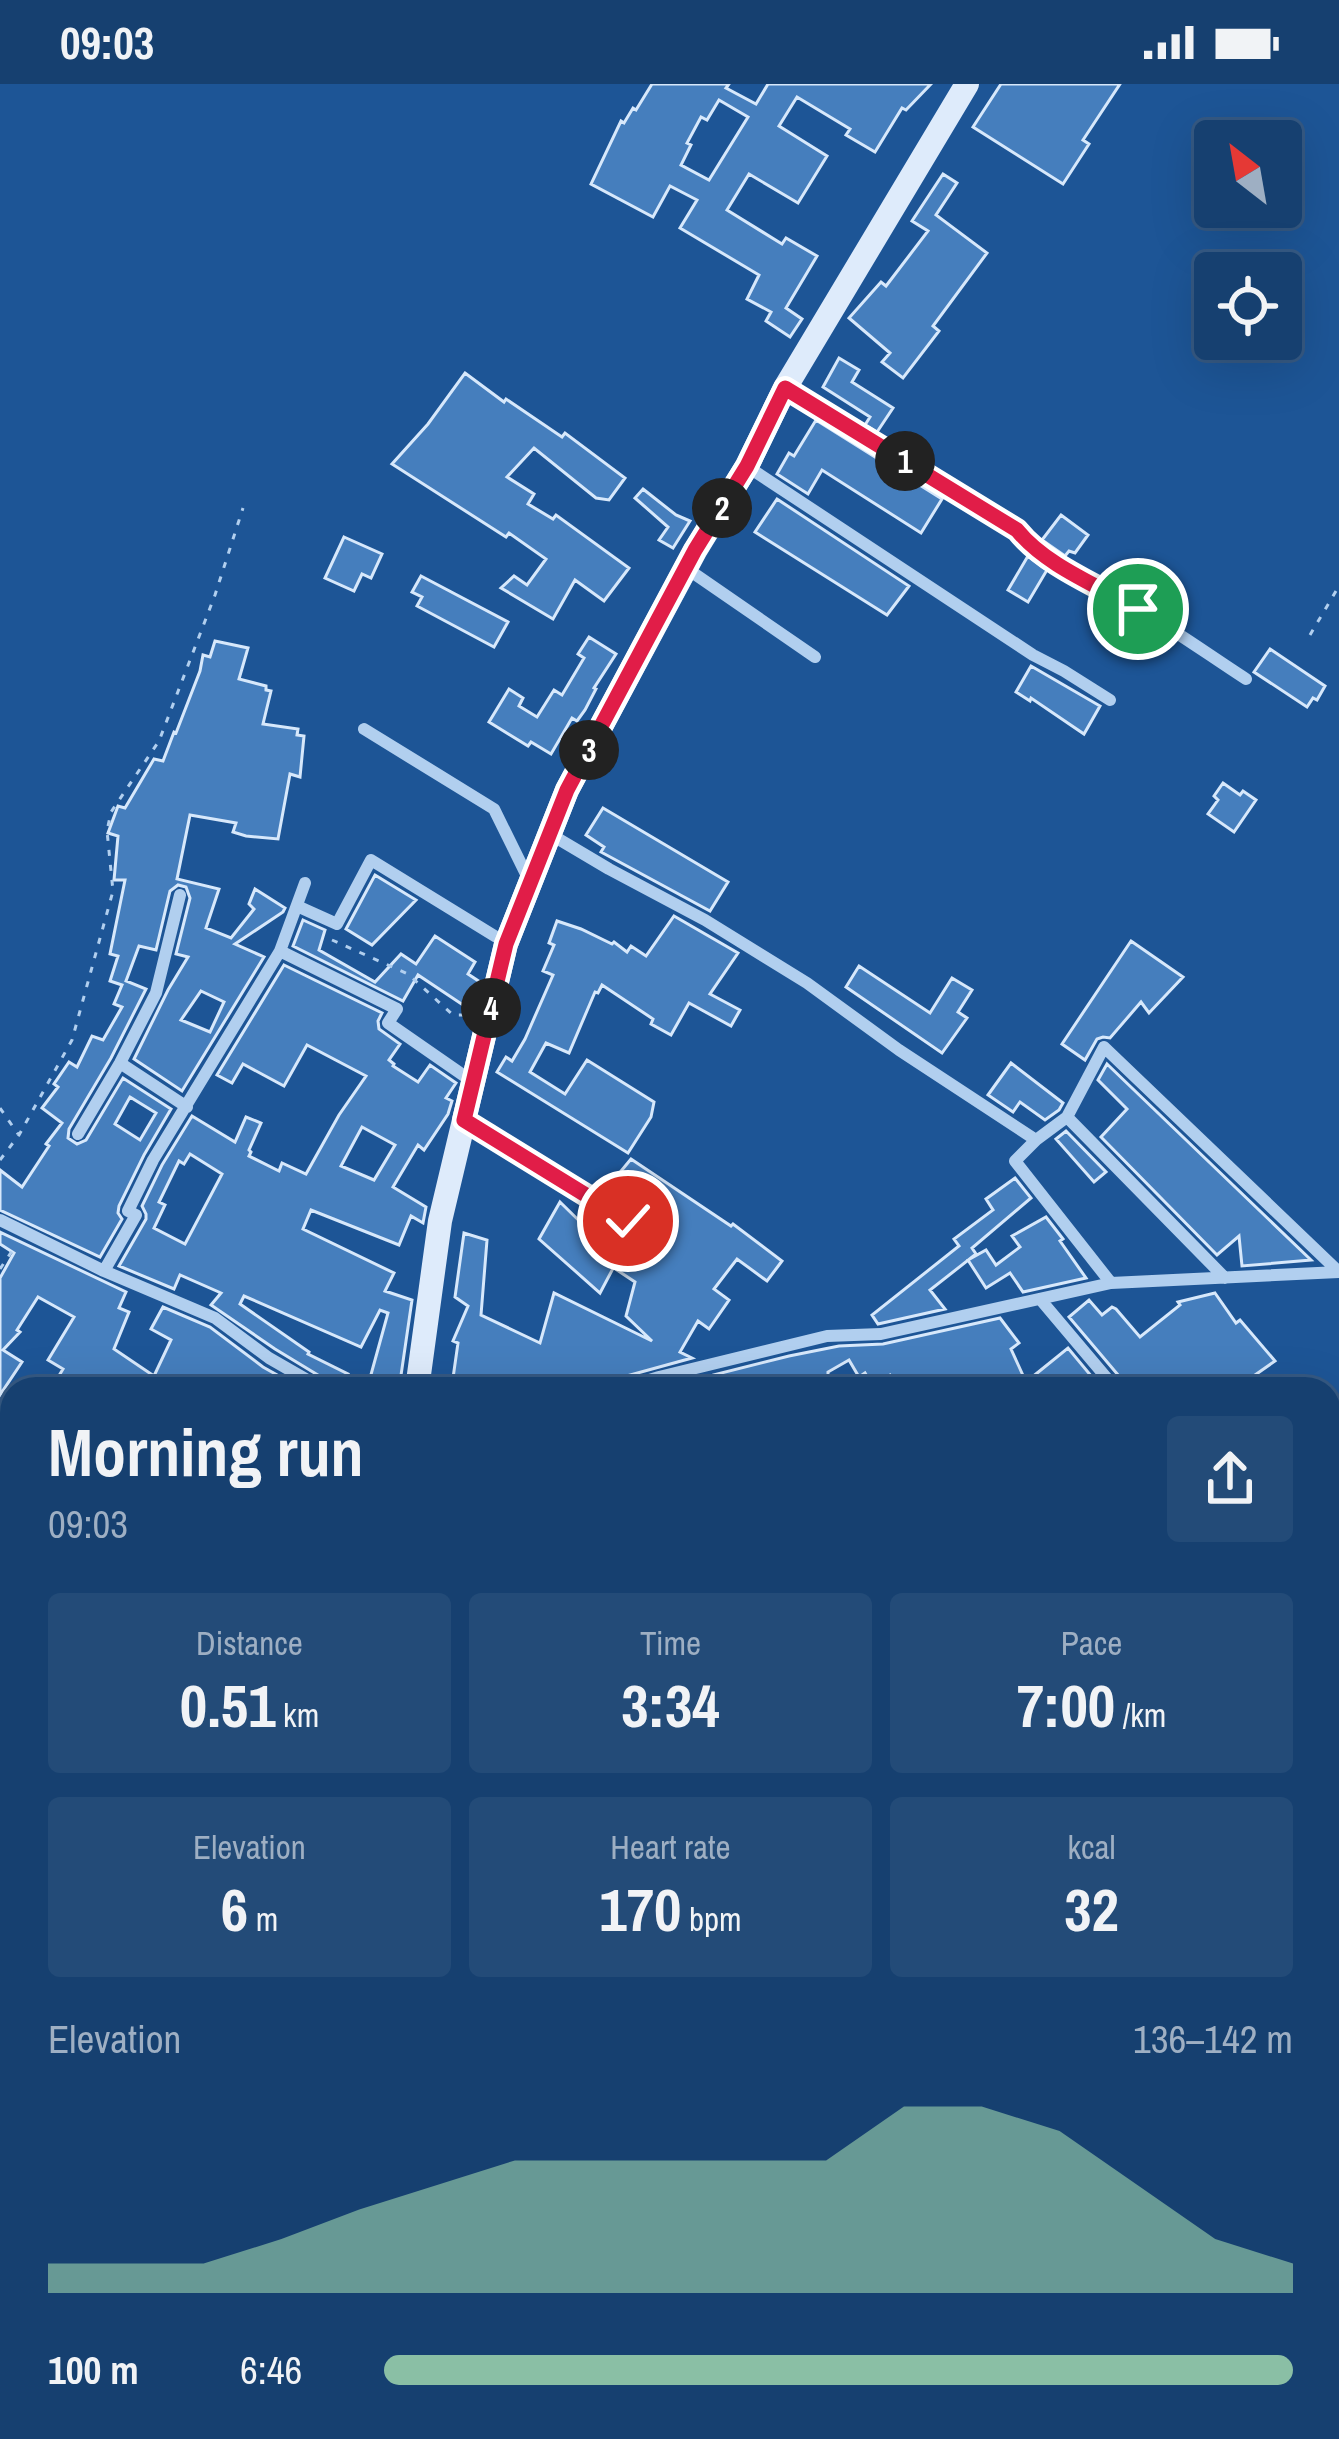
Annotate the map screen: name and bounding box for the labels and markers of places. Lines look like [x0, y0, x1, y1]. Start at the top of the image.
pin: 1 [875, 431, 935, 491]
pin: 2 [692, 478, 752, 538]
pin [1087, 558, 1189, 660]
pin: 3 [559, 720, 619, 780]
pin: 4 [461, 978, 521, 1038]
pin [577, 1170, 679, 1272]

